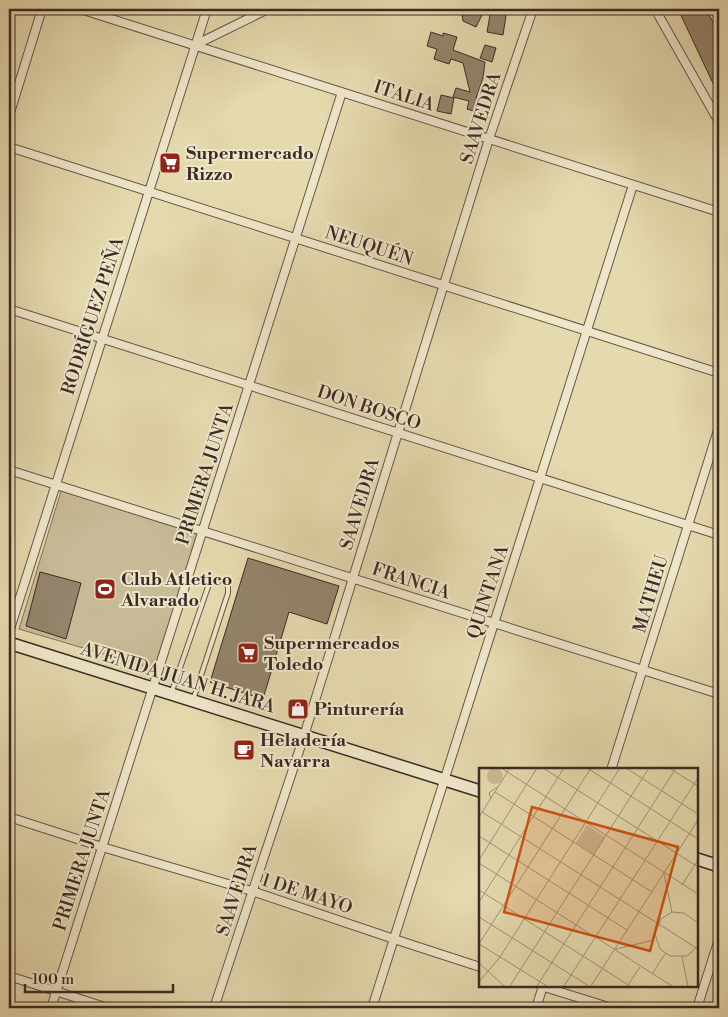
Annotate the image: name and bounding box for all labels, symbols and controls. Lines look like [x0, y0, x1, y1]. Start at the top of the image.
street label: SAAVEDRA [455, 69, 507, 167]
street label: ITALIA [371, 75, 438, 117]
place label: Supermercado Rizzo [186, 142, 314, 186]
supermarket icon: Supermercado Rizzo [158, 151, 182, 175]
street label: NEUQUÉN [322, 221, 417, 271]
street label: RODRÍGUEZ PEÑA [56, 233, 130, 398]
street label: DON BOSCO [314, 380, 424, 436]
street label: PRIMERA JUNTA [171, 400, 239, 548]
street label: SAAVEDRA [335, 455, 385, 553]
street label: QUINTANA [462, 542, 514, 642]
street label: MATHEU [628, 552, 674, 636]
street label: FRANCIA [369, 558, 454, 605]
place label: Club Atletico Alvarado [120, 568, 232, 612]
sports icon: Club Atletico Alvarado [93, 577, 117, 601]
place label: Supermercados Toledo [264, 632, 400, 676]
street label: AVENIDA JUAN H. JARA [77, 637, 279, 719]
supermarket icon: Supermercados Toledo [236, 641, 260, 665]
shop icon: Pinturería [286, 697, 310, 721]
place label: Pinturería [314, 698, 405, 721]
place label: Heladería Navarra [260, 729, 346, 773]
cafe icon: Heladería Navarra [232, 738, 256, 762]
inset map [479, 768, 698, 987]
street label: PRIMERA JUNTA [48, 786, 116, 934]
street label: SAAVEDRA [211, 841, 263, 939]
street label: 1 DE MAYO [259, 869, 355, 919]
scale bar [25, 962, 172, 994]
text: 100 m [32, 970, 74, 989]

